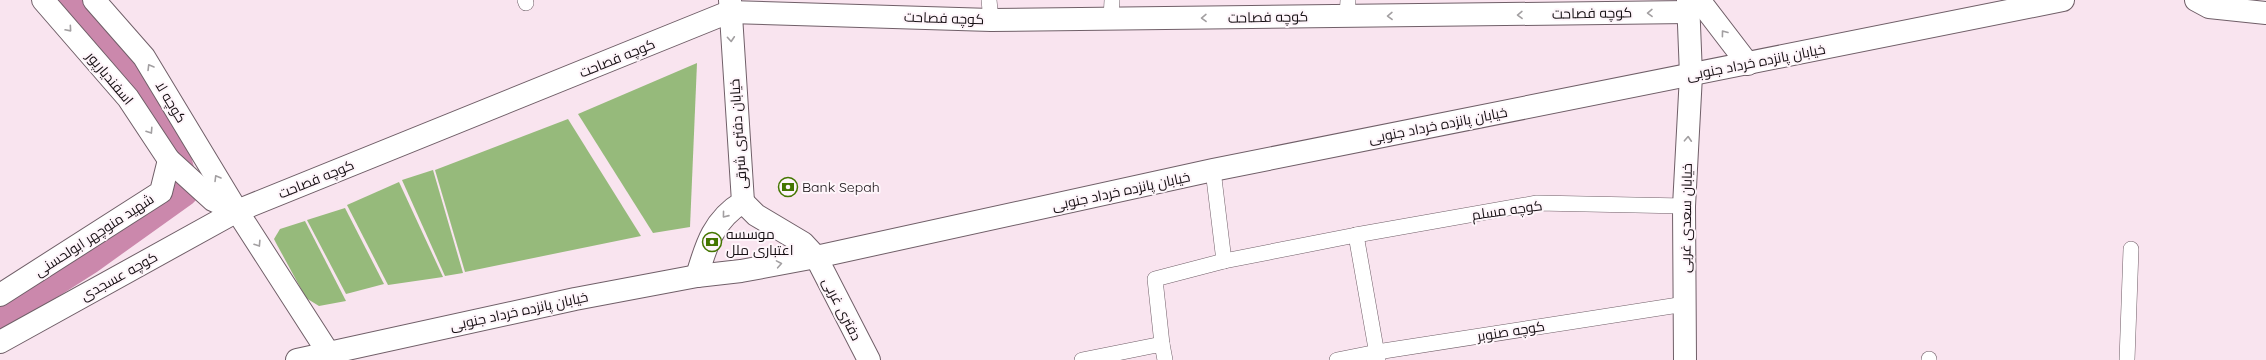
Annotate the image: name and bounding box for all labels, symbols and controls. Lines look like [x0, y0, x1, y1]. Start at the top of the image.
street label: کوچه فصاحت [1552, 3, 1632, 24]
street label: کوچه فصاحت [1228, 7, 1308, 28]
street label: کوچه فصاحت [904, 8, 984, 29]
one-way arrow [1647, 9, 1653, 17]
one-way arrow [1517, 10, 1523, 19]
one-way arrow [1387, 12, 1393, 21]
one-way arrow [1201, 14, 1207, 22]
one-way arrow [64, 25, 71, 32]
one-way arrow [1722, 30, 1729, 37]
street label: کوچه فصاحت [576, 35, 658, 82]
one-way arrow [727, 36, 736, 42]
street label: خیابان پانزده خرداد جنوبی [1685, 40, 1827, 85]
street label: اسفندیارپور [81, 47, 137, 109]
one-way arrow [147, 64, 155, 71]
street label: کوچه لا [151, 78, 190, 127]
street label: خیابان دفتری شرقی [725, 78, 751, 190]
street label: خیابان پانزده خرداد جنوبی [1367, 103, 1509, 148]
one-way arrow [145, 127, 152, 134]
one-way arrow [1683, 136, 1692, 142]
street label: کوچه فصاحت [275, 156, 357, 203]
street label: خیابان سعدی غربی [1676, 163, 1696, 273]
street label: خیابان پانزده خرداد جنوبی [1050, 168, 1192, 215]
one-way arrow [214, 175, 222, 182]
bank icon: Bank Sepah [777, 176, 799, 198]
place label: Bank Sepah [802, 178, 880, 196]
street label: شهید منوچهر ابولحسنی [31, 190, 158, 281]
street label: کوچه مسلم [1471, 196, 1544, 225]
one-way arrow [723, 211, 730, 218]
place label: موسسه اعتباری ملل [726, 225, 794, 259]
bank icon: موسسه اعتباری ملل [701, 231, 723, 253]
one-way arrow [254, 240, 261, 247]
street label: کوچه عسجدی [77, 247, 161, 305]
one-way arrow [776, 260, 782, 269]
street label: دفتری غربی [818, 274, 866, 344]
street label: خیابان پانزده خرداد جنوبی [448, 288, 590, 335]
street label: کوچه صنوبر [1475, 317, 1546, 346]

